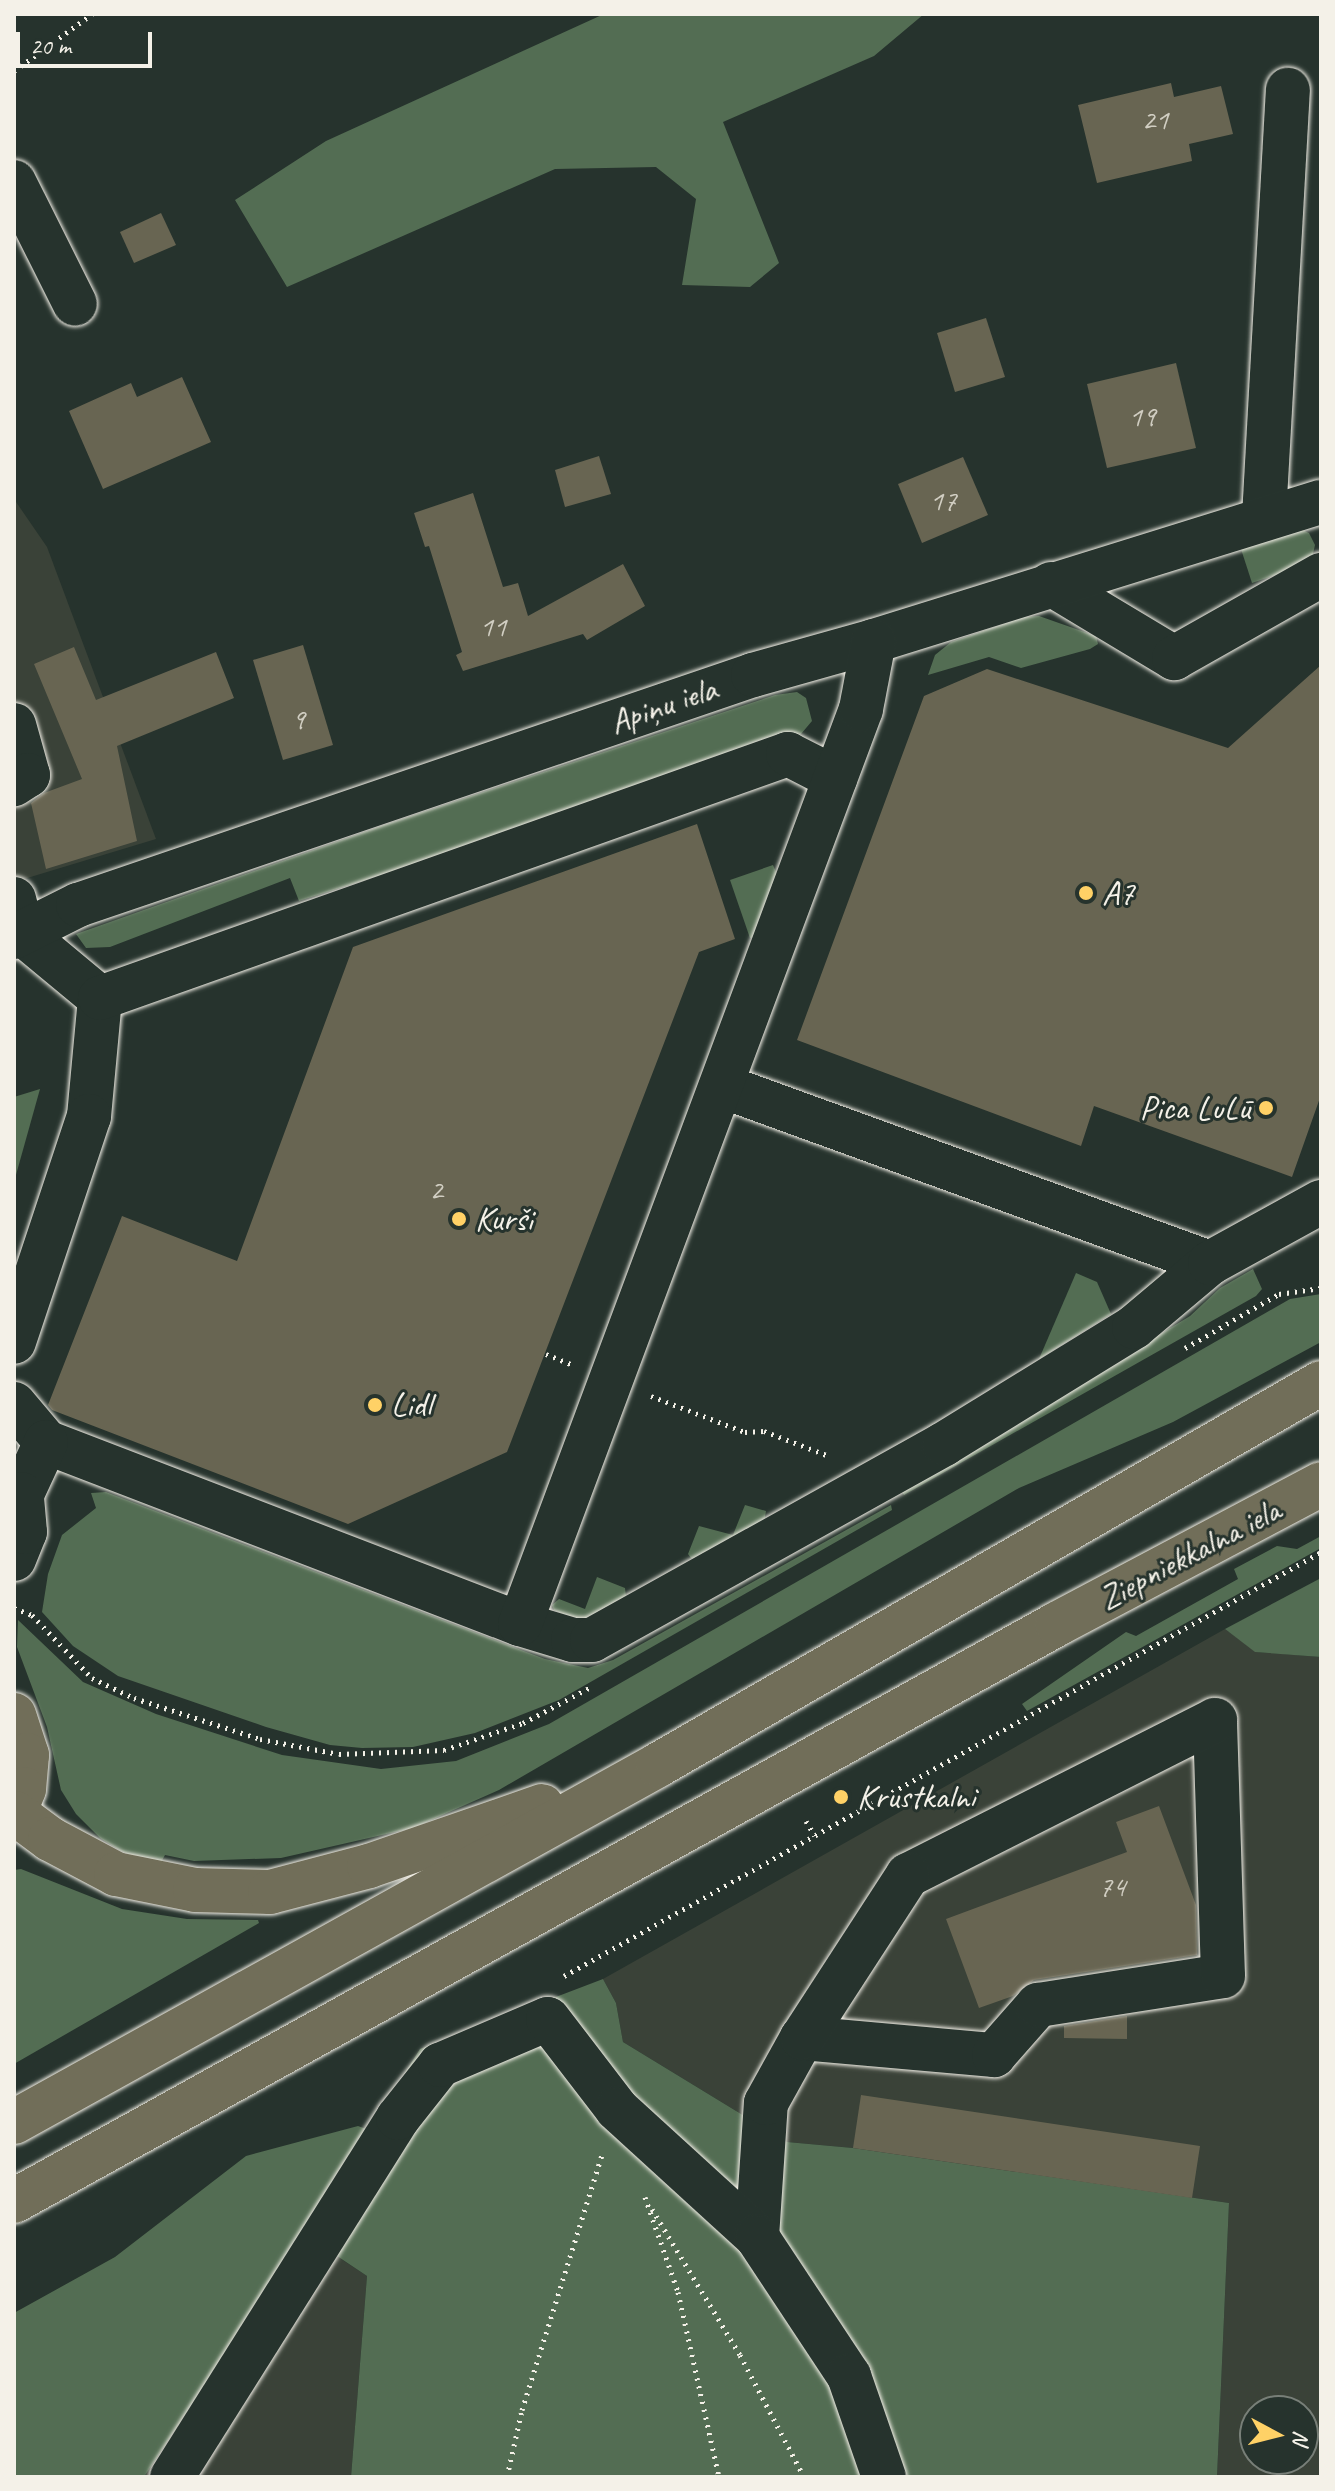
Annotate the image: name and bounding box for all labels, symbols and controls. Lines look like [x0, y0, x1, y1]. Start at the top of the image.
scale bar [20, 16, 156, 66]
text: 20 m [30, 31, 71, 61]
house number: 21 [1142, 101, 1168, 137]
house number: 19 [1129, 398, 1155, 434]
house number: 17 [930, 482, 956, 518]
house number: 11 [480, 608, 506, 644]
street label: Apiņu iela [605, 668, 721, 742]
house number: 9 [291, 701, 305, 737]
place label: A7 [1102, 873, 1134, 913]
marker: A7 [1077, 884, 1095, 902]
place label: Pica LuLū [1141, 1088, 1250, 1128]
marker: Pica LuLū [1257, 1099, 1275, 1117]
house number: 2 [429, 1171, 443, 1207]
place label: Kurši [475, 1199, 533, 1239]
marker: Kurši [450, 1210, 468, 1228]
place label: Lidl [391, 1385, 431, 1425]
marker: Lidl [366, 1396, 384, 1414]
street label: Ziepniekkalna iela [1091, 1489, 1287, 1619]
place label: Krustkalni [857, 1777, 975, 1817]
marker: Krustkalni [832, 1788, 850, 1806]
house number: 74 [1099, 1868, 1125, 1904]
north arrow [1239, 2395, 1319, 2475]
text: N [1286, 2429, 1316, 2446]

